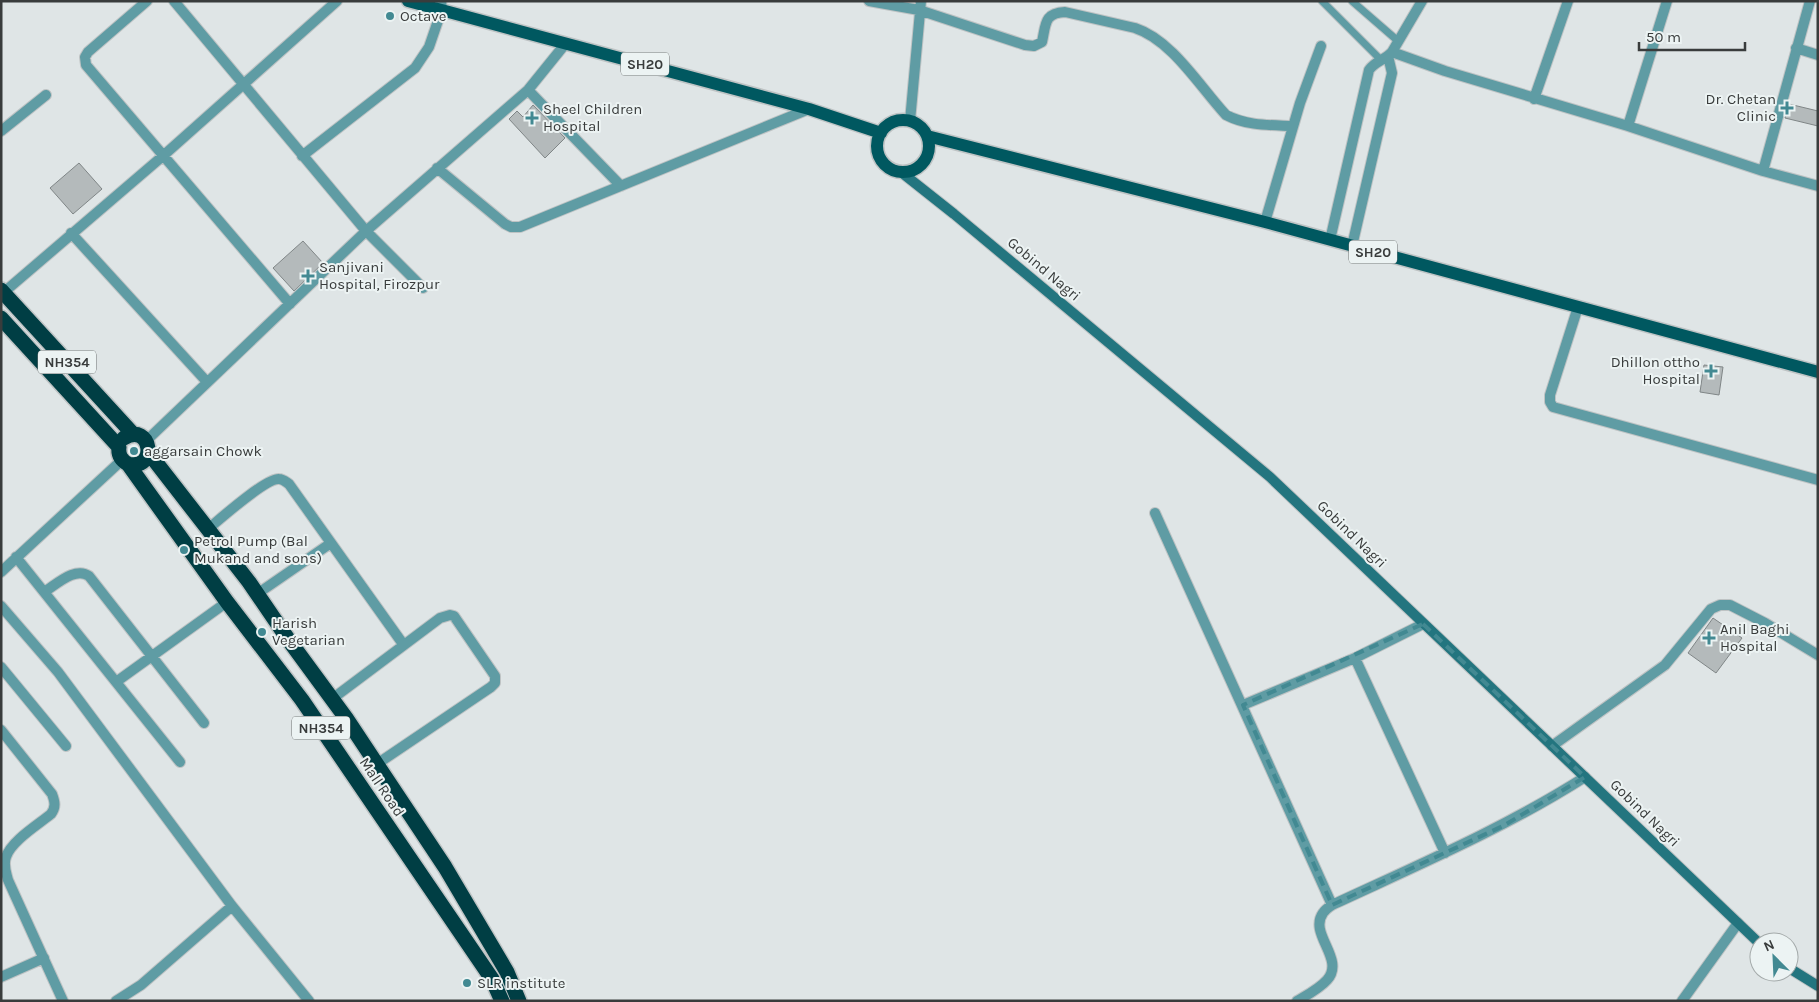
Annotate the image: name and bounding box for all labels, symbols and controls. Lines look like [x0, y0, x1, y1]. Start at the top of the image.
place label: Octave [400, 7, 447, 25]
marker: Octave [384, 10, 396, 22]
scale bar [1639, 20, 1745, 52]
text: 50 m [1646, 28, 1681, 46]
road number: SH20 [621, 52, 669, 76]
place label: Dr. Chetan Clinic [1706, 90, 1776, 125]
place label: Sheel Children Hospital [543, 100, 642, 135]
marker: Dr. Chetan Clinic [1780, 101, 1794, 115]
marker: Sheel Children Hospital [525, 111, 539, 125]
street label: Gobind Nagri [1004, 233, 1084, 305]
road number: SH20 [1349, 240, 1397, 264]
place label: Sanjivani Hospital, Firozpur [319, 258, 440, 293]
marker: Sanjivani Hospital, Firozpur [301, 269, 315, 283]
road number: NH354 [38, 351, 96, 374]
place label: Dhillon ottho Hospital [1611, 353, 1700, 388]
marker: Dhillon ottho Hospital [1704, 364, 1718, 378]
place label: aggarsain Chowk [144, 442, 262, 460]
marker: aggarsain Chowk [128, 445, 140, 457]
street label: Gobind Nagri [1314, 496, 1390, 572]
place label: Petrol Pump (Bal Mukand and sons) [194, 532, 322, 567]
marker: Petrol Pump (Bal Mukand and sons) [178, 544, 190, 556]
place label: Harish Vegetarian [272, 614, 345, 649]
place label: Anil Baghi Hospital [1720, 620, 1789, 655]
marker: Harish Vegetarian [256, 626, 268, 638]
marker: Anil Baghi Hospital [1702, 631, 1716, 645]
road number: NH354 [292, 716, 350, 740]
street label: Mall Road [356, 754, 408, 820]
street label: Gobind Nagri [1607, 775, 1683, 851]
north arrow [1749, 932, 1799, 982]
text: N [1761, 936, 1777, 955]
place label: SLR institute [477, 974, 565, 992]
marker: SLR institute [461, 977, 473, 989]

